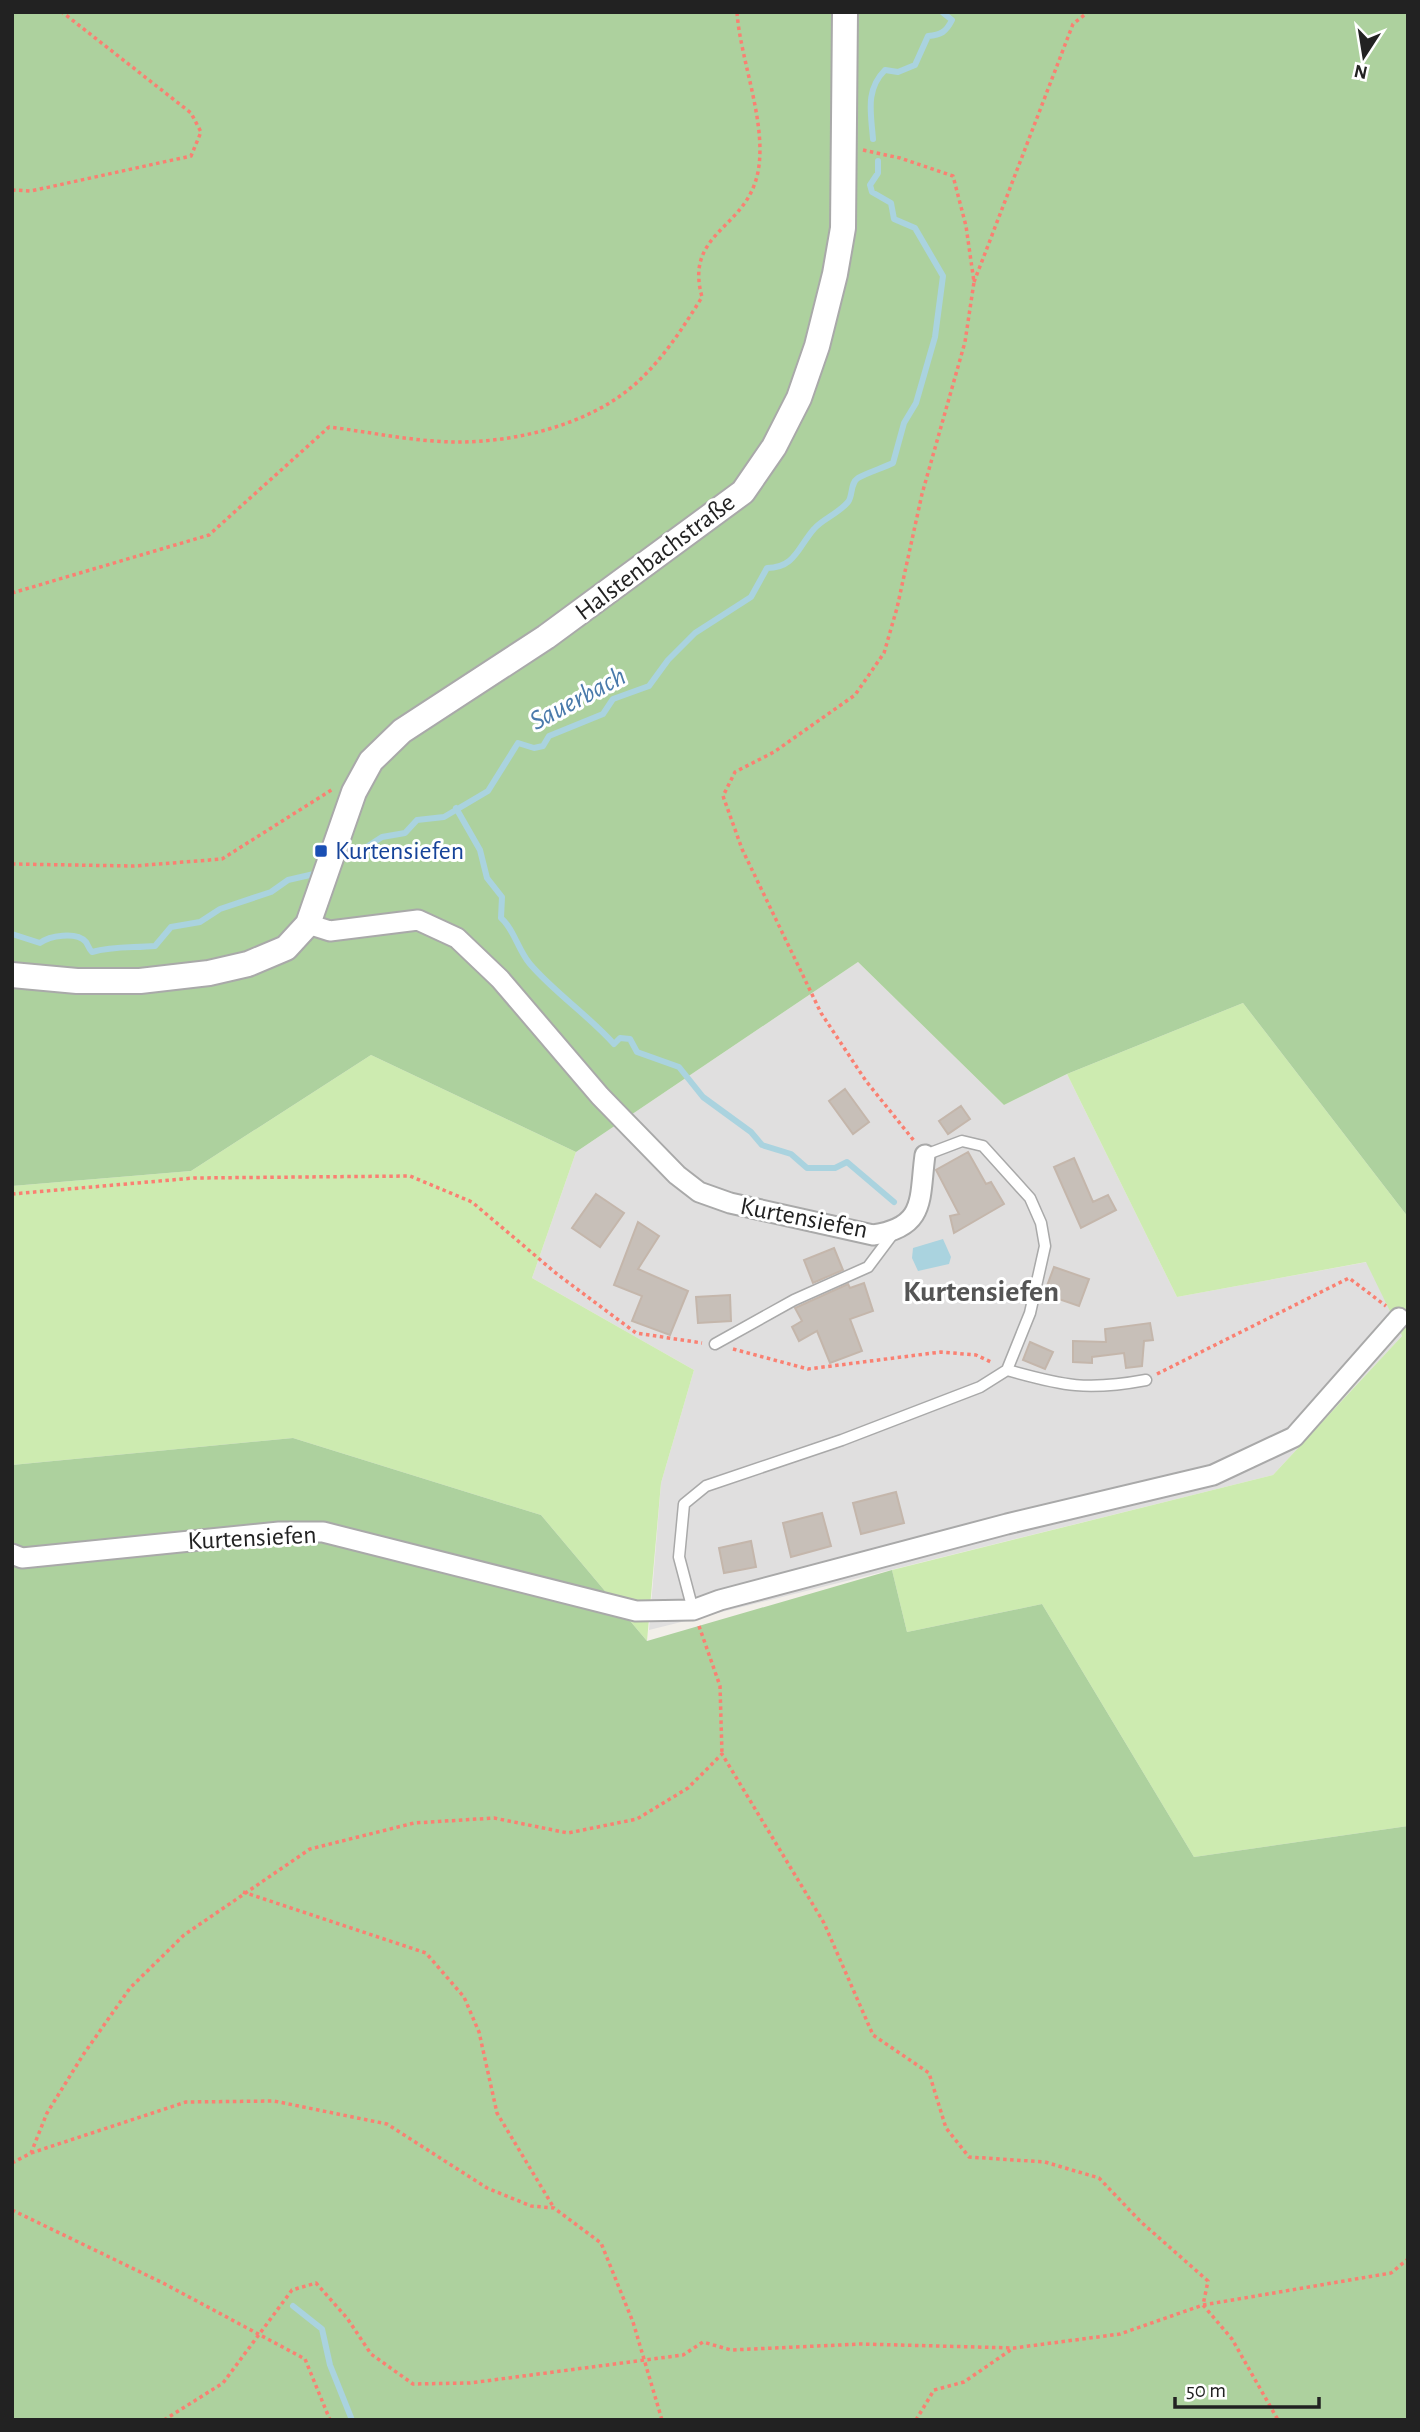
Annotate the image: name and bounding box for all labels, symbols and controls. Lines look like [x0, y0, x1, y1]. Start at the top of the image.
north arrow [1329, 21, 1399, 91]
text: N [1352, 60, 1369, 82]
street label: Halstenbachstraße [571, 489, 739, 625]
water label: Sauerbach [525, 662, 631, 736]
place label: Kurtensiefen [335, 838, 464, 864]
marker: Kurtensiefen [313, 843, 329, 859]
street label: Kurtensiefen [738, 1193, 870, 1243]
district label: Kurtensiefen [903, 1277, 1059, 1307]
street label: Kurtensiefen [187, 1522, 317, 1554]
scale bar [1175, 2366, 1318, 2410]
text: 50 m [1186, 2380, 1226, 2401]

